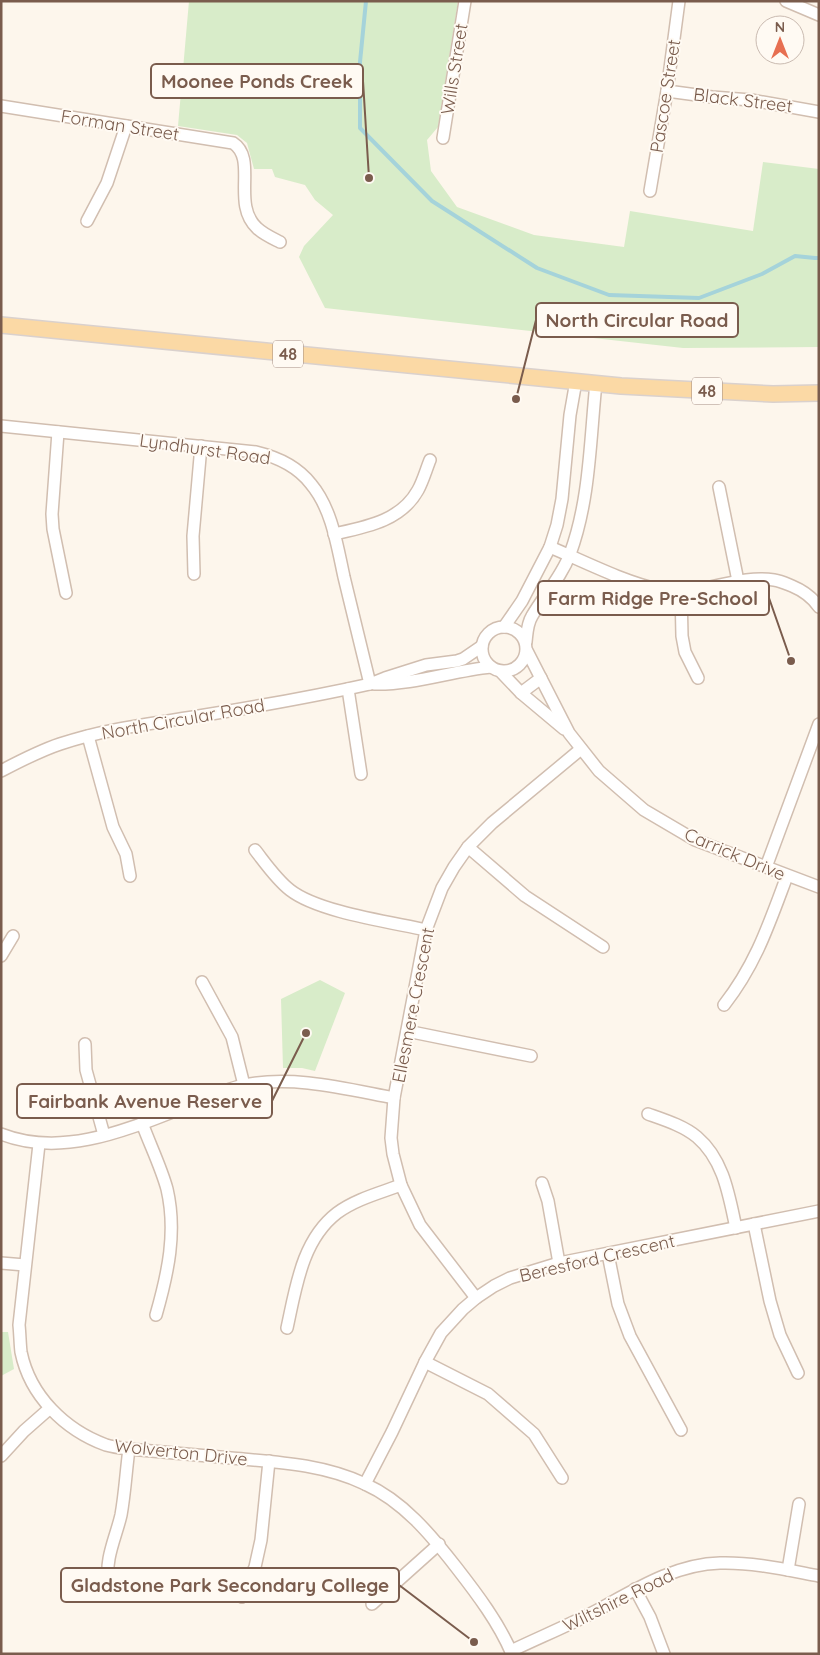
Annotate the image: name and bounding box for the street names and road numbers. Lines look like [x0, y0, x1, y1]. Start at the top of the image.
street label: Wills Street [435, 22, 473, 116]
street label: Pascoe Street [645, 38, 685, 154]
street label: Black Street [692, 83, 794, 117]
street label: Forman Street [59, 104, 181, 146]
road number: 48 [273, 340, 303, 368]
road number: 48 [692, 378, 722, 404]
street label: Lyndhurst Road [138, 428, 272, 470]
street label: North Circular Road [100, 693, 266, 745]
street label: Carrick Drive [681, 822, 789, 886]
street label: Ellesmere Crescent [387, 925, 439, 1085]
street label: Beresford Crescent [517, 1229, 677, 1287]
street label: Wolverton Drive [113, 1434, 249, 1470]
street label: Wiltshire Road [559, 1563, 677, 1637]

